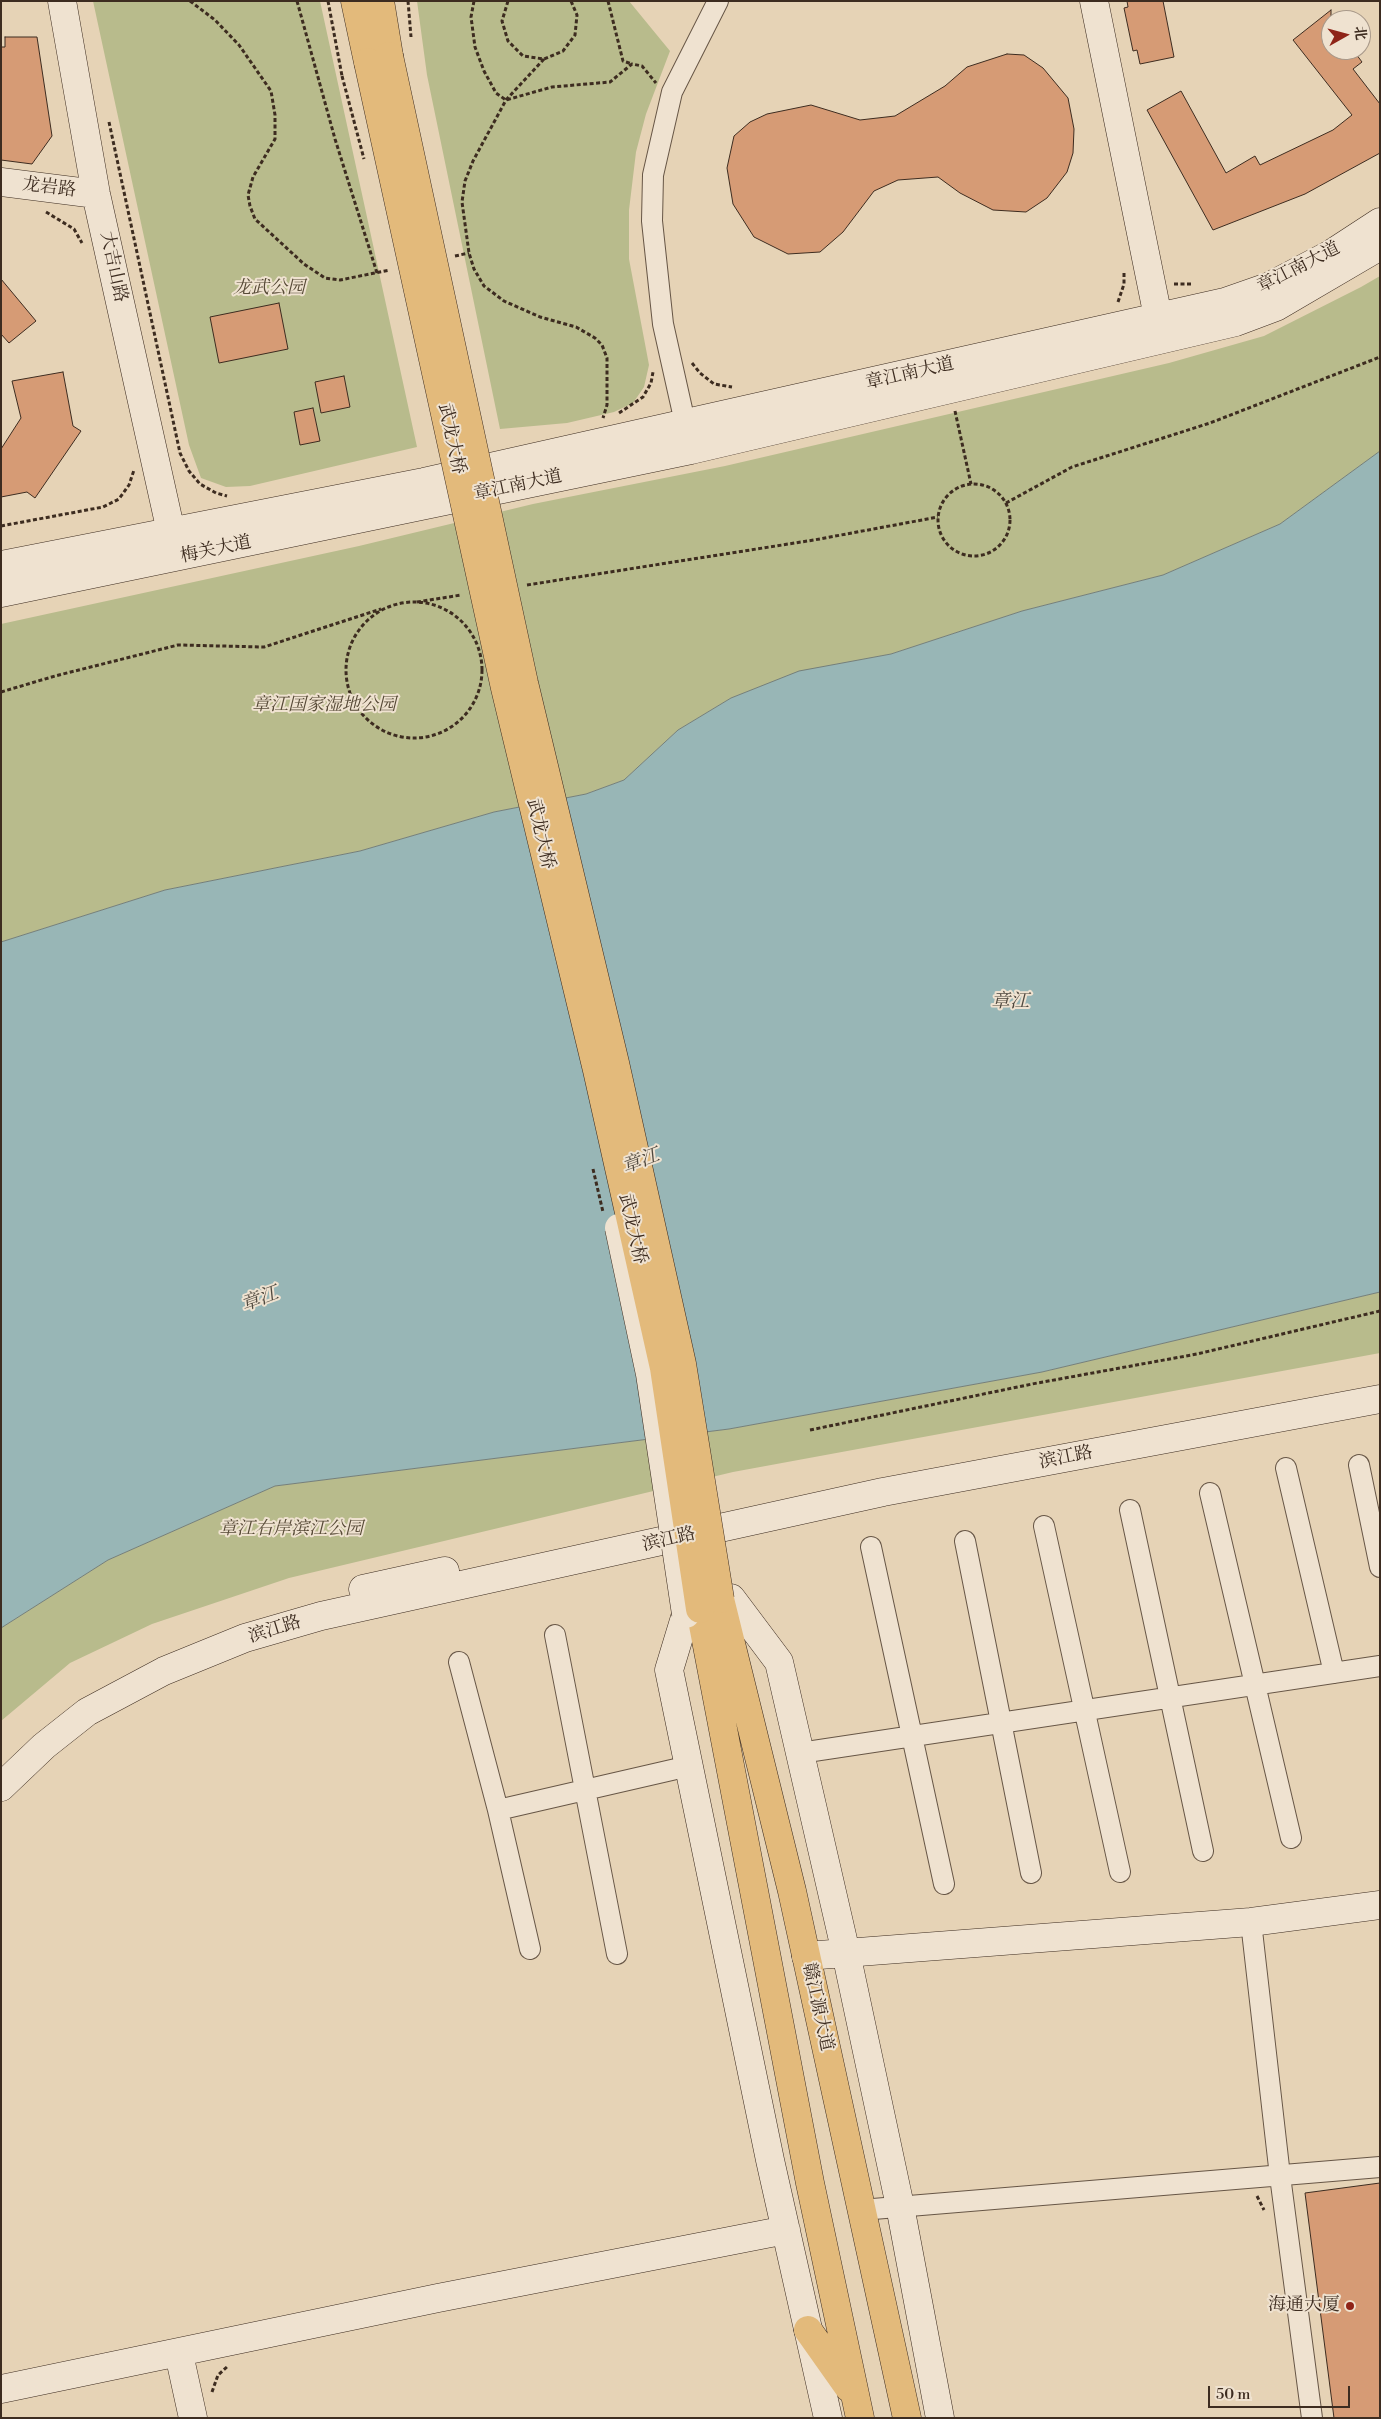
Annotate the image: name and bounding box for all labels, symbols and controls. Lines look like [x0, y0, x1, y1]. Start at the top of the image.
north arrow [1321, 10, 1371, 60]
text: 北 [1350, 25, 1370, 41]
street label: 龙岩路 [21, 174, 77, 202]
street label: 大吉山路 [95, 230, 131, 304]
street label: 章江南大道 [1254, 238, 1344, 298]
park label: 龙武公园 [233, 278, 305, 300]
street label: 章江南大道 [864, 353, 956, 395]
street label: 武龙大桥 [433, 402, 469, 476]
street label: 章江南大道 [472, 466, 564, 506]
street label: 梅关大道 [179, 532, 253, 568]
park label: 章江国家湿地公园 [252, 695, 396, 717]
street label: 武龙大桥 [521, 796, 559, 872]
water label: 章江 [991, 991, 1029, 1013]
water label: 章江 [619, 1145, 663, 1179]
street label: 武龙大桥 [613, 1191, 651, 1267]
water label: 章江 [238, 1283, 282, 1317]
street label: 滨江路 [1037, 1442, 1095, 1474]
park label: 章江右岸滨江公园 [219, 1519, 363, 1541]
street label: 滨江路 [640, 1523, 698, 1557]
street label: 滨江路 [246, 1612, 304, 1648]
street label: 赣江源大道 [797, 1961, 837, 2053]
place label: 海通大厦 [1268, 2295, 1340, 2317]
marker: 海通大厦 [1344, 2300, 1356, 2312]
scale bar [1211, 2376, 1354, 2408]
text: 50 m [1216, 2385, 1250, 2404]

